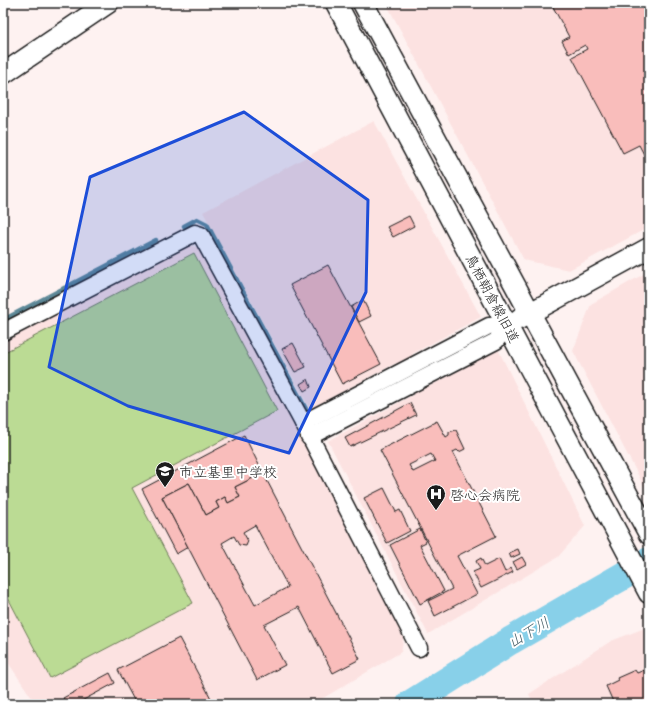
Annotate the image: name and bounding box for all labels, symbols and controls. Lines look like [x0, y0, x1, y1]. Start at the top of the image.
street label: 鳥栖朝倉線旧道 [461, 250, 525, 346]
school or university icon: 市立基里中学校 [154, 460, 176, 488]
place label: 市立基里中学校 [179, 461, 277, 482]
hospital icon: 啓心会病院 [425, 483, 447, 511]
place label: 啓心会病院 [450, 484, 520, 505]
water label: 山下川 [503, 610, 553, 652]

